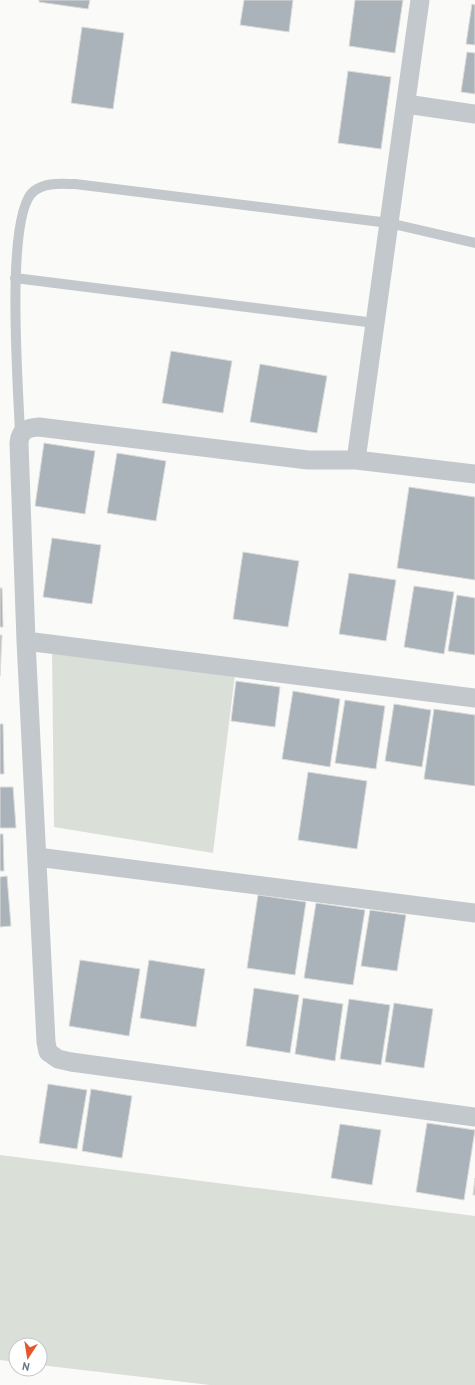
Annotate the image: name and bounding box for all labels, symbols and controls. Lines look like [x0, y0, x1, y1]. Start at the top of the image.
north arrow [8, 1337, 48, 1377]
text: N [21, 1359, 31, 1374]

